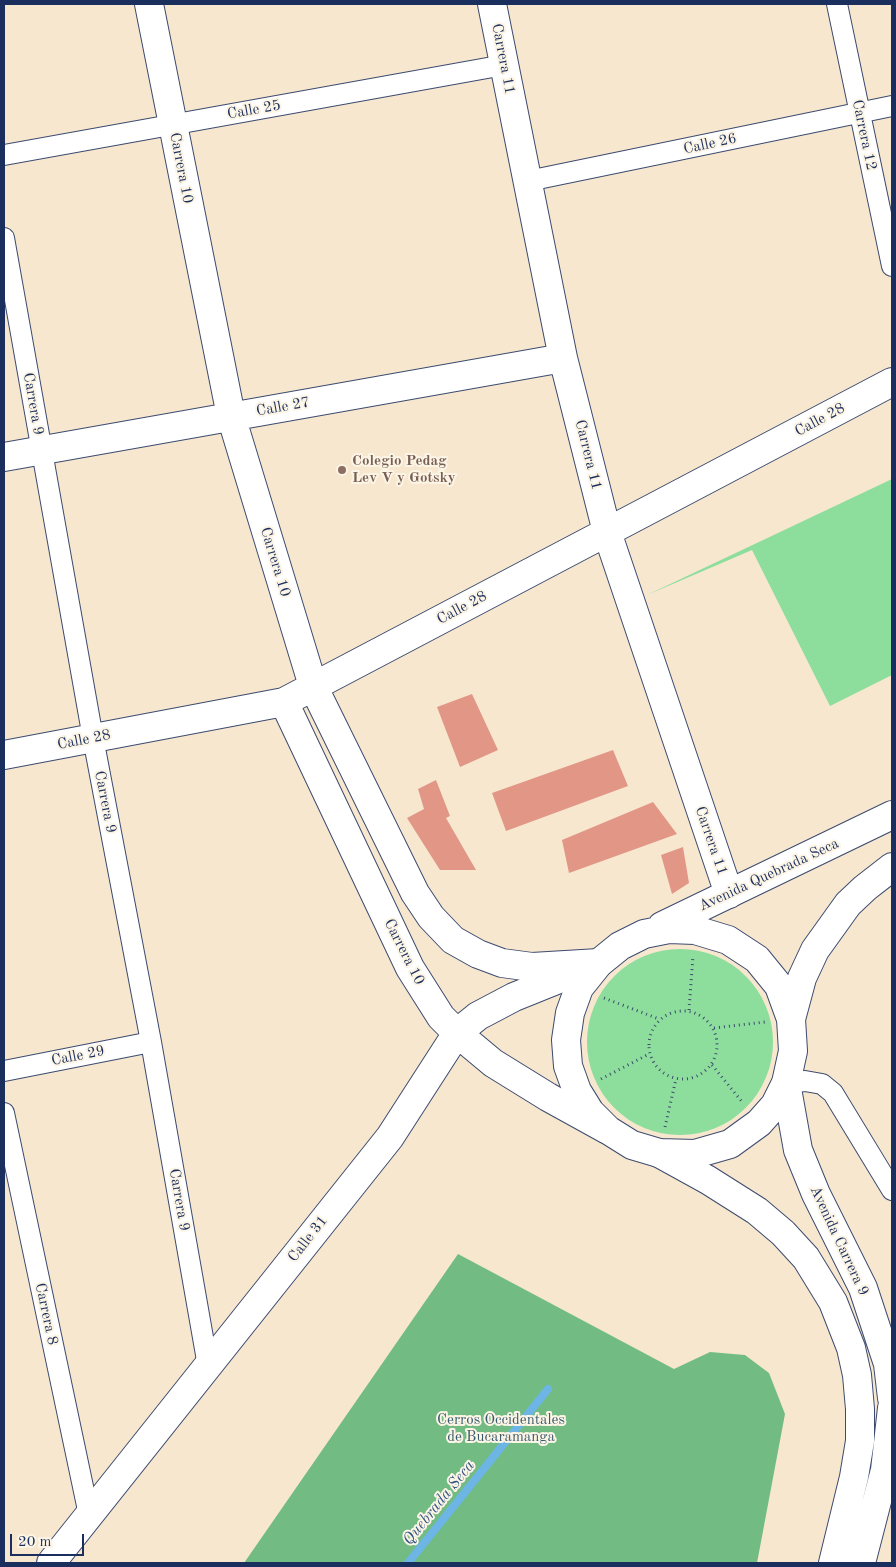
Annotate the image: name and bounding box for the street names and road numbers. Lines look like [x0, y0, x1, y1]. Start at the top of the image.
street label: Carrera 11 [487, 22, 519, 96]
street label: Calle 25 [226, 96, 282, 124]
street label: Carrera 12 [848, 98, 880, 172]
street label: Calle 26 [682, 130, 738, 158]
street label: Carrera 10 [165, 131, 197, 205]
street label: Carrera 9 [19, 371, 47, 437]
street label: Calle 27 [255, 393, 311, 421]
street label: Calle 28 [792, 399, 848, 441]
street label: Carrera 11 [571, 418, 605, 492]
street label: Carrera 10 [256, 525, 294, 599]
street label: Calle 28 [434, 587, 490, 629]
street label: Calle 28 [56, 726, 112, 754]
street label: Carrera 9 [90, 769, 120, 835]
street label: Carrera 11 [691, 804, 731, 878]
street label: Avenida Quebrada Seca [696, 835, 842, 915]
street label: Carrera 10 [380, 916, 428, 988]
street label: Calle 29 [50, 1042, 106, 1070]
street label: Carrera 9 [165, 1167, 193, 1233]
street label: Avenida Carrera 9 [806, 1183, 872, 1299]
street label: Calle 31 [284, 1212, 332, 1266]
street label: Carrera 8 [31, 1281, 61, 1347]

